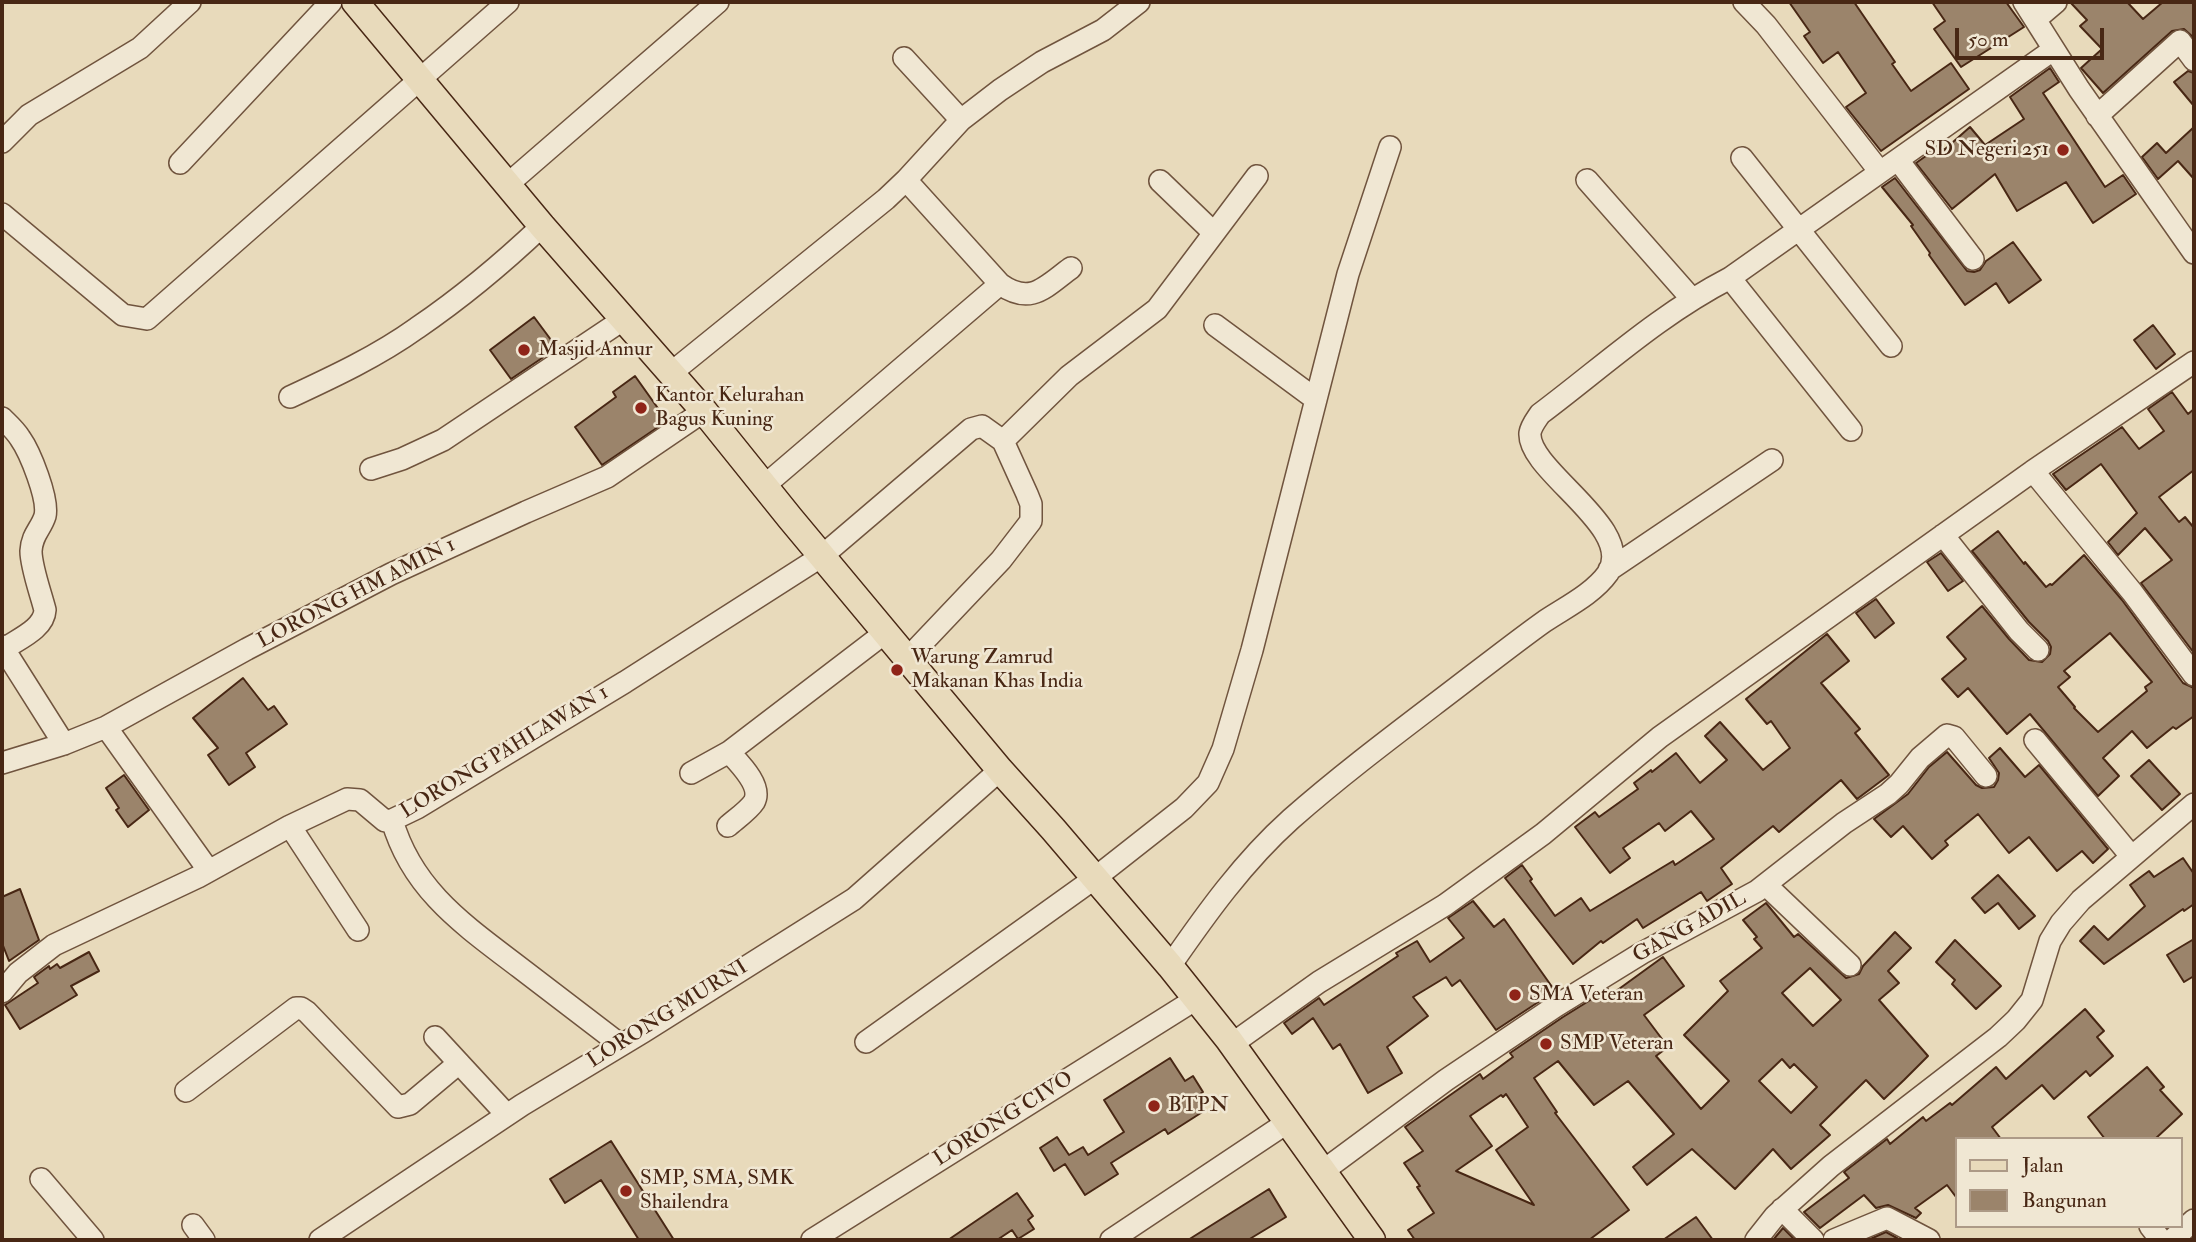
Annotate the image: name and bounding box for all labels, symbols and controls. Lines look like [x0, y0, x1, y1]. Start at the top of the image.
scale bar [1958, 14, 2107, 58]
text: 50 m [1968, 26, 2009, 53]
place label: SD Negeri 251 [1924, 137, 2049, 163]
marker: SD Negeri 251 [2055, 142, 2071, 158]
place label: Masjid Annur [538, 337, 653, 363]
marker: Masjid Annur [516, 342, 532, 358]
place label: Kantor Kelurahan Bagus Kuning [655, 383, 804, 433]
marker: Kantor Kelurahan Bagus Kuning [633, 400, 649, 416]
street label: LORONG HM AMIN 1 [254, 533, 460, 655]
place label: Warung Zamrud Makanan Khas India [911, 645, 1083, 695]
marker: Warung Zamrud Makanan Khas India [889, 662, 905, 678]
street label: LORONG PAHLAWAN 1 [396, 681, 614, 825]
street label: GANG ADIL [1629, 887, 1751, 969]
street label: LORONG MURNI [583, 955, 753, 1075]
place label: SMA Veteran [1529, 982, 1644, 1008]
marker: SMA Veteran [1507, 987, 1523, 1003]
place label: SMP Veteran [1560, 1031, 1673, 1057]
marker: SMP Veteran [1538, 1036, 1554, 1052]
street label: LORONG CIVO [930, 1067, 1078, 1173]
place label: BTPN [1168, 1093, 1228, 1119]
marker: BTPN [1146, 1098, 1162, 1114]
legend [1954, 1137, 2182, 1228]
text: Jalan [2022, 1152, 2064, 1179]
place label: SMP, SMA, SMK Shailendra [640, 1166, 794, 1216]
marker: SMP, SMA, SMK Shailendra [618, 1183, 634, 1199]
text: Bangunan [2022, 1187, 2107, 1214]

